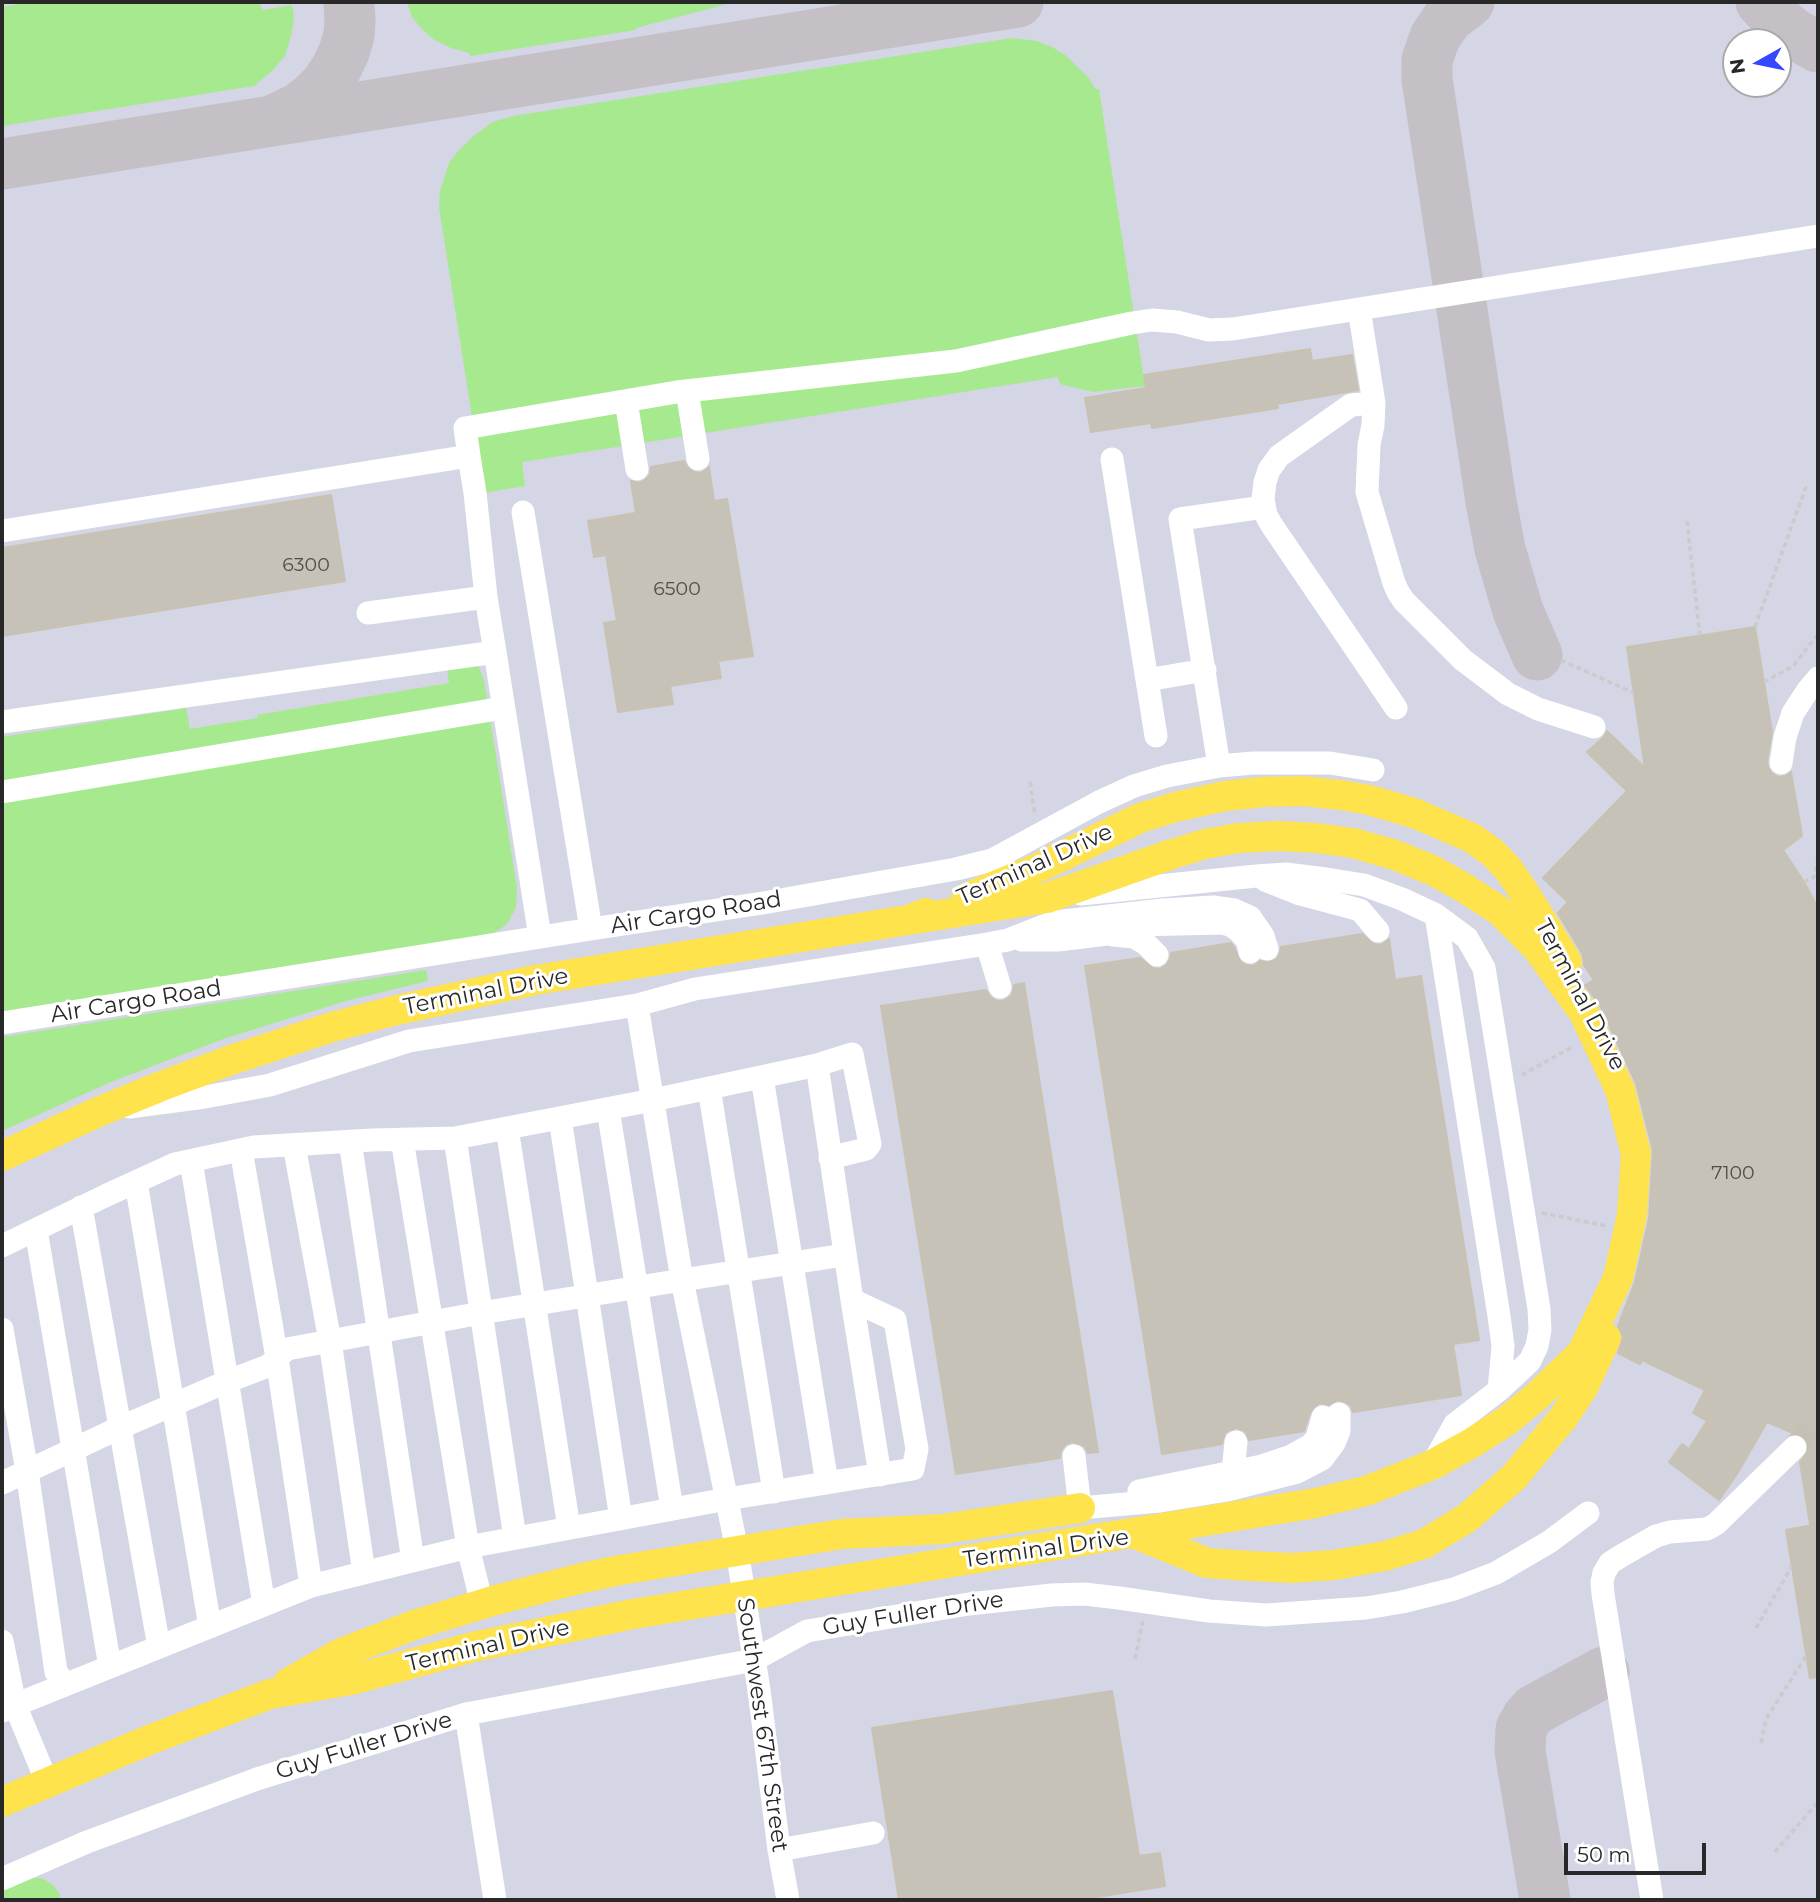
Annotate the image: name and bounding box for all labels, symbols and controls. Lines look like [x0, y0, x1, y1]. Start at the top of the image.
north arrow [1722, 28, 1792, 98]
text: N [1725, 57, 1750, 75]
house number: 6300 [282, 554, 330, 576]
house number: 6500 [653, 578, 701, 600]
street label: Terminal Drive [953, 818, 1117, 912]
street label: Air Cargo Road [608, 886, 784, 940]
street label: Terminal Drive [1529, 915, 1631, 1075]
street label: Terminal Drive [401, 963, 571, 1021]
street label: Air Cargo Road [48, 975, 224, 1029]
house number: 7100 [1711, 1162, 1755, 1184]
street label: Terminal Drive [961, 1524, 1131, 1574]
street label: Guy Fuller Drive [820, 1586, 1006, 1642]
street label: Southwest 67th Street [730, 1596, 794, 1854]
street label: Terminal Drive [404, 1614, 572, 1678]
street label: Guy Fuller Drive [272, 1706, 456, 1786]
scale bar [1568, 1828, 1710, 1872]
text: 50 m [1577, 1842, 1631, 1867]

